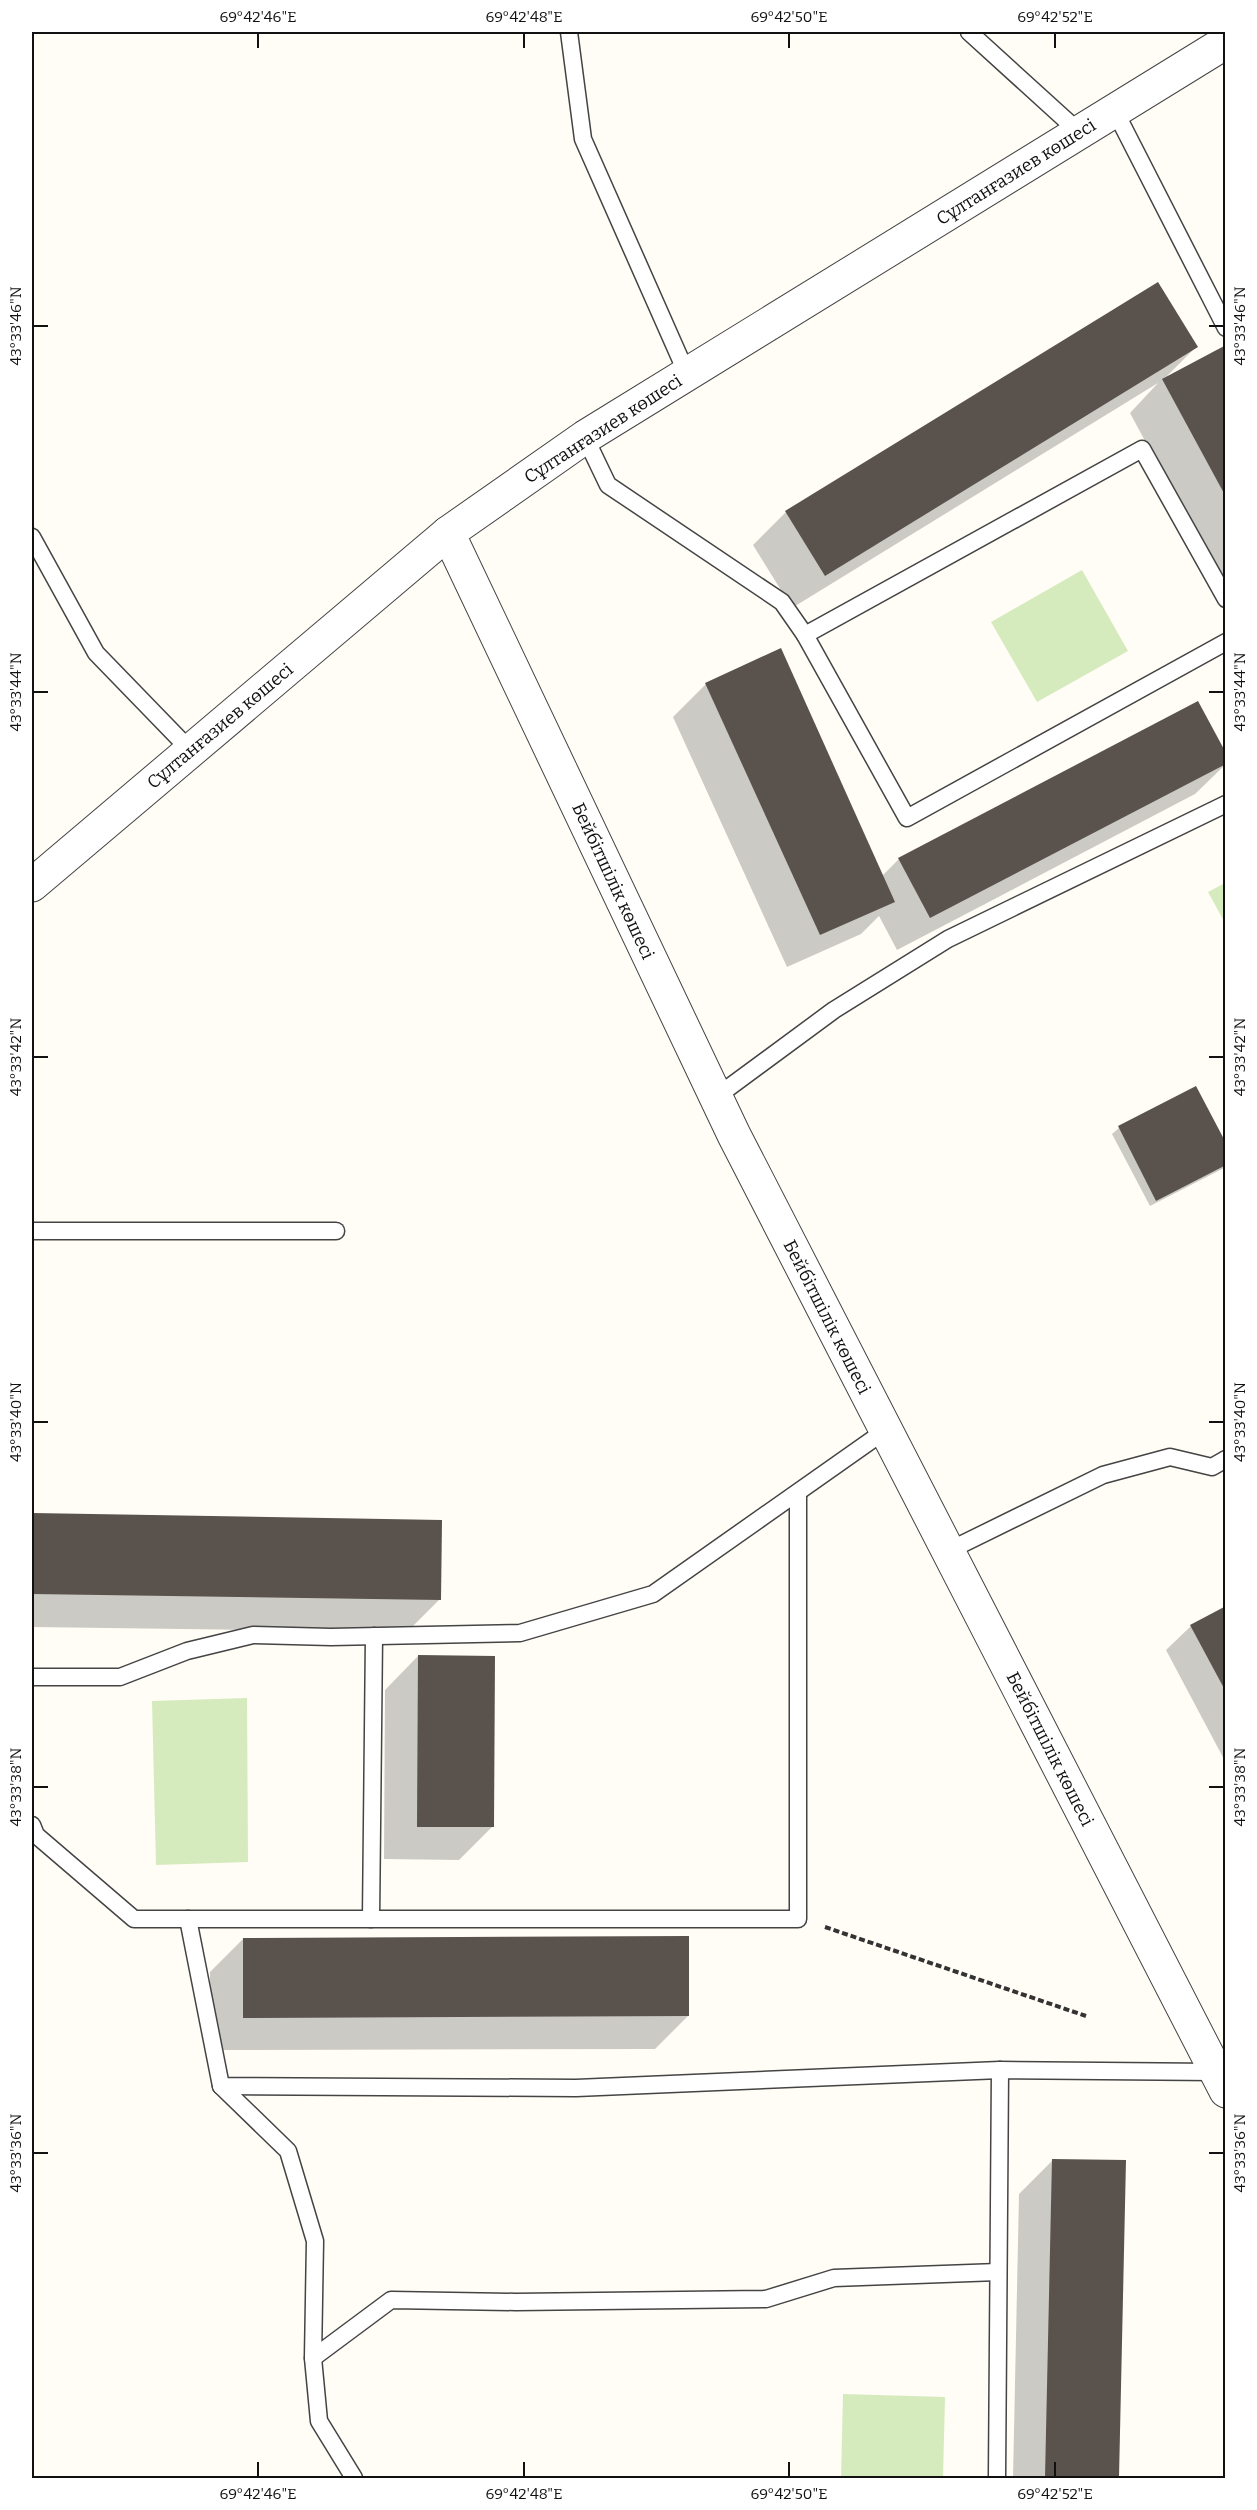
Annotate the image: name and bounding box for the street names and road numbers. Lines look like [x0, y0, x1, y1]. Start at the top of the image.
street label: Сұлтанғазиев көшесі [932, 114, 1100, 230]
street label: Сұлтанғазиев көшесі [520, 370, 686, 488]
street label: Сұлтанғазиев көшесі [143, 658, 297, 794]
street label: Бейбітшілік көшесі [567, 799, 659, 963]
street label: Бейбітшілік көшесі [779, 1236, 875, 1398]
street label: Бейбітшілік көшесі [1002, 1668, 1098, 1830]

